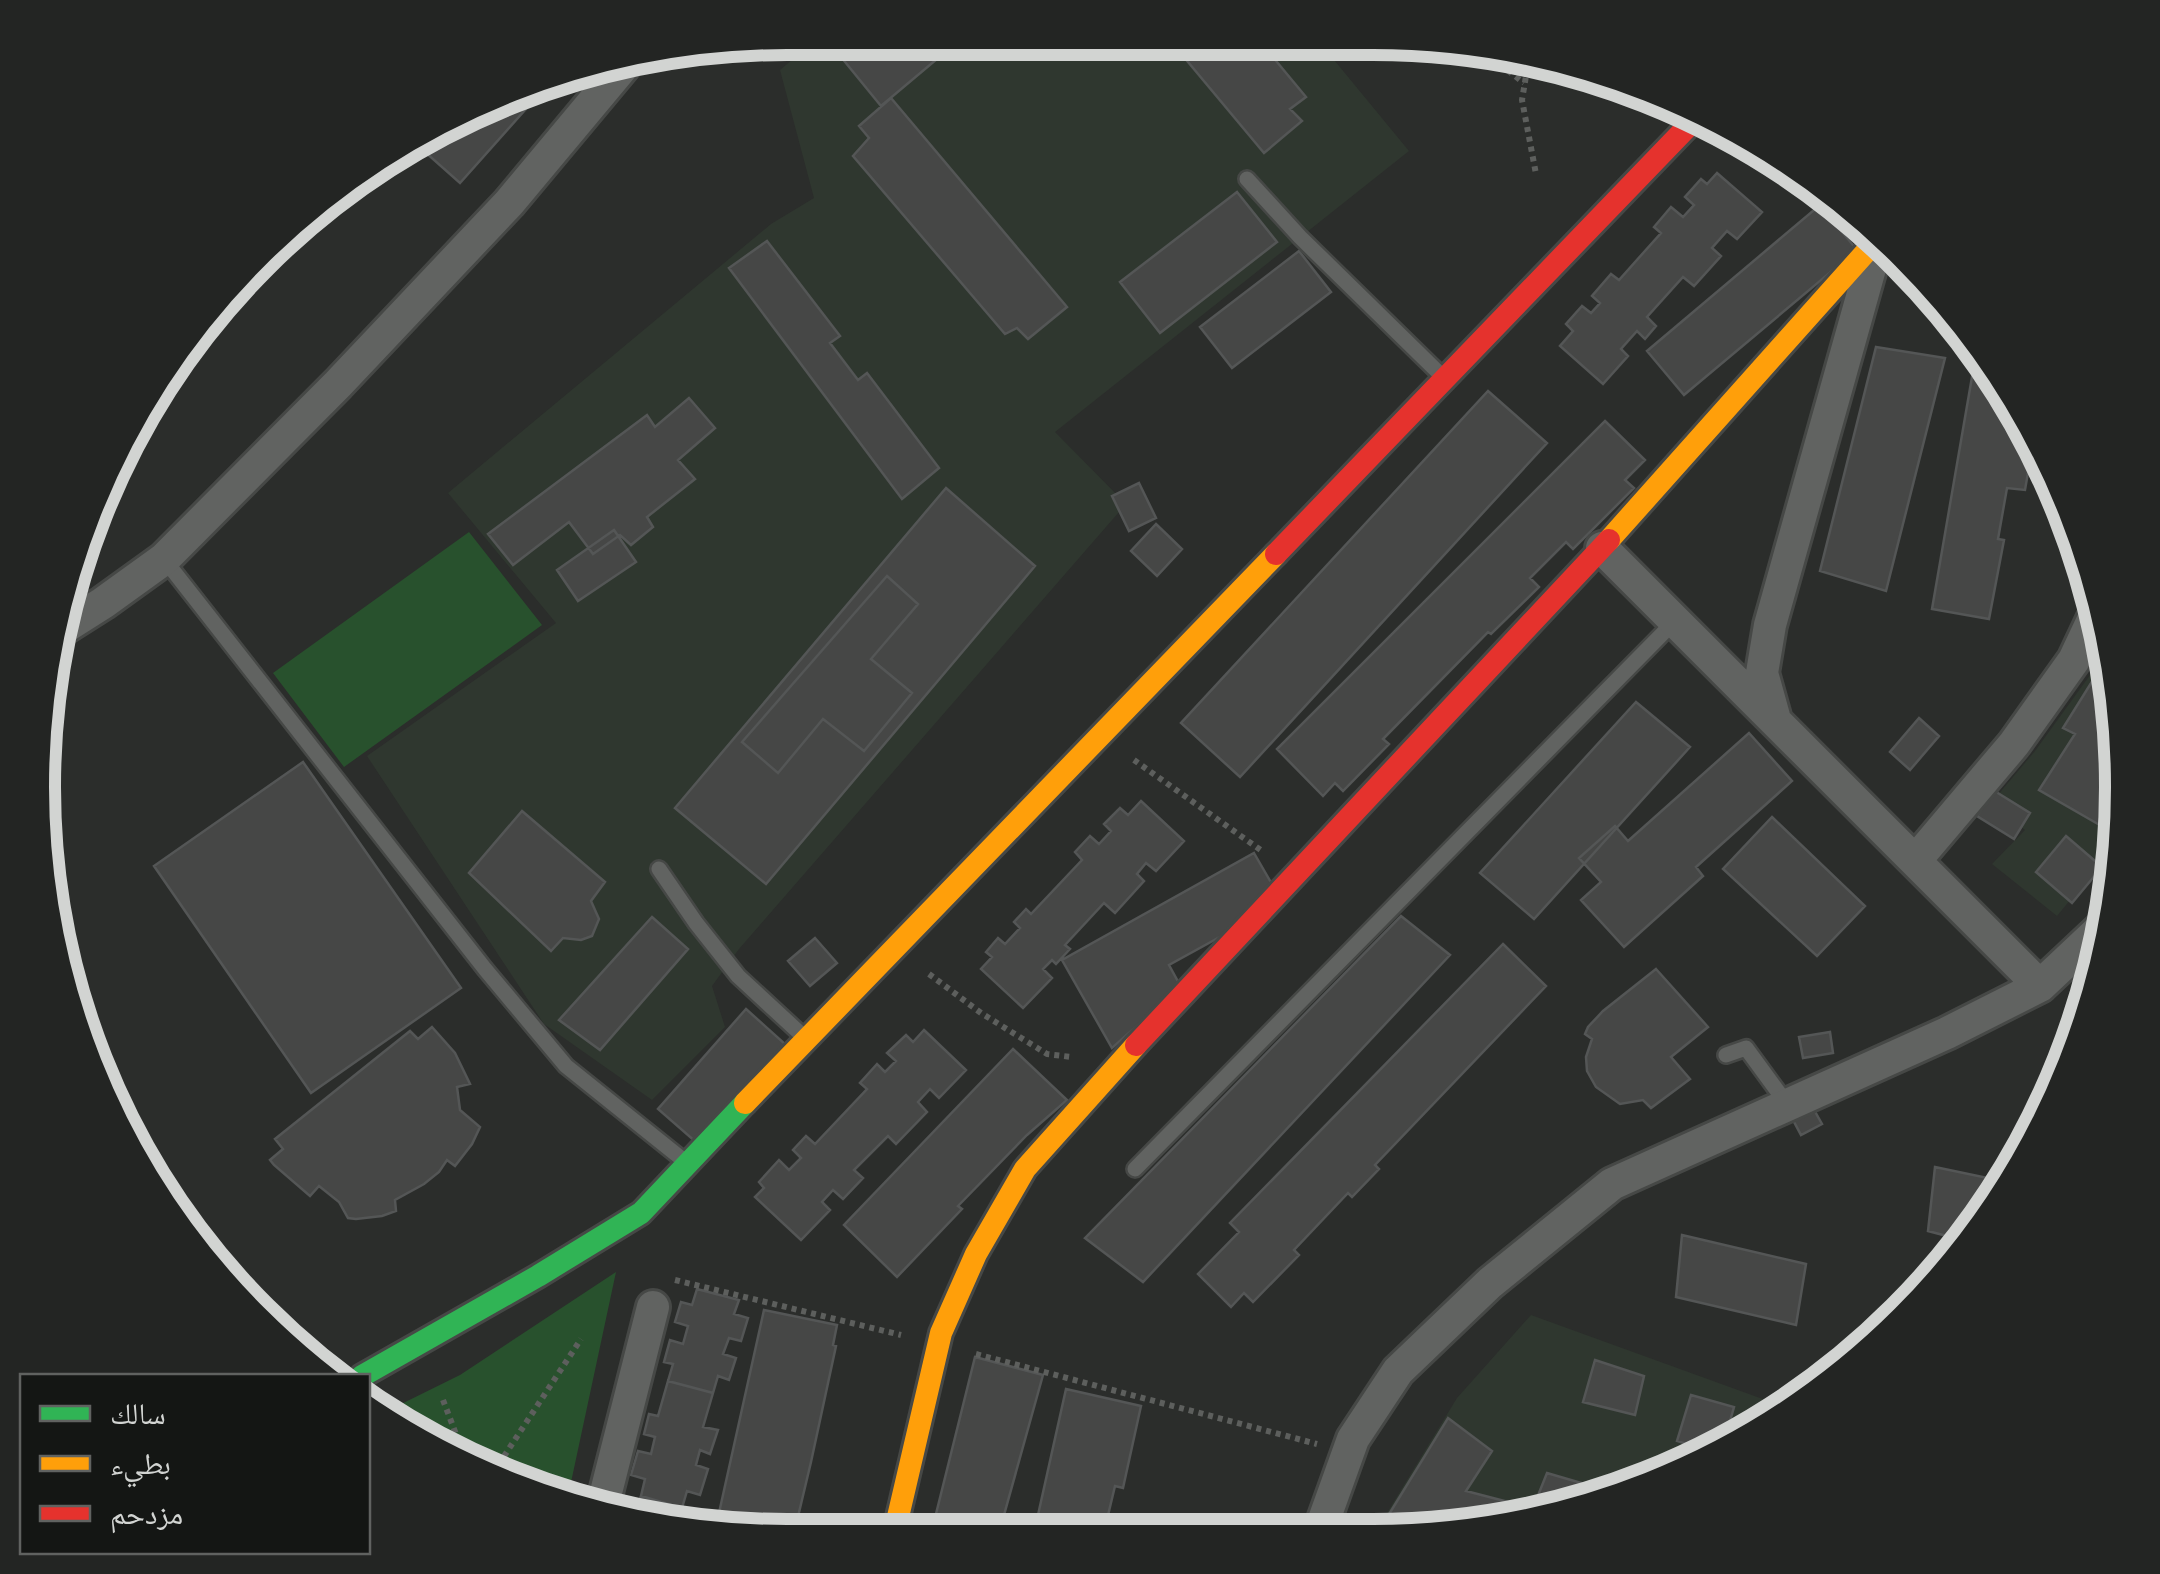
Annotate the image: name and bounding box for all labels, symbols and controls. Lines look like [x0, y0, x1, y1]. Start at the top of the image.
legend [20, 1374, 370, 1554]
text: سالك [110, 1397, 166, 1430]
text: بطيء [110, 1447, 171, 1488]
text: مزدحم [110, 1497, 183, 1534]

